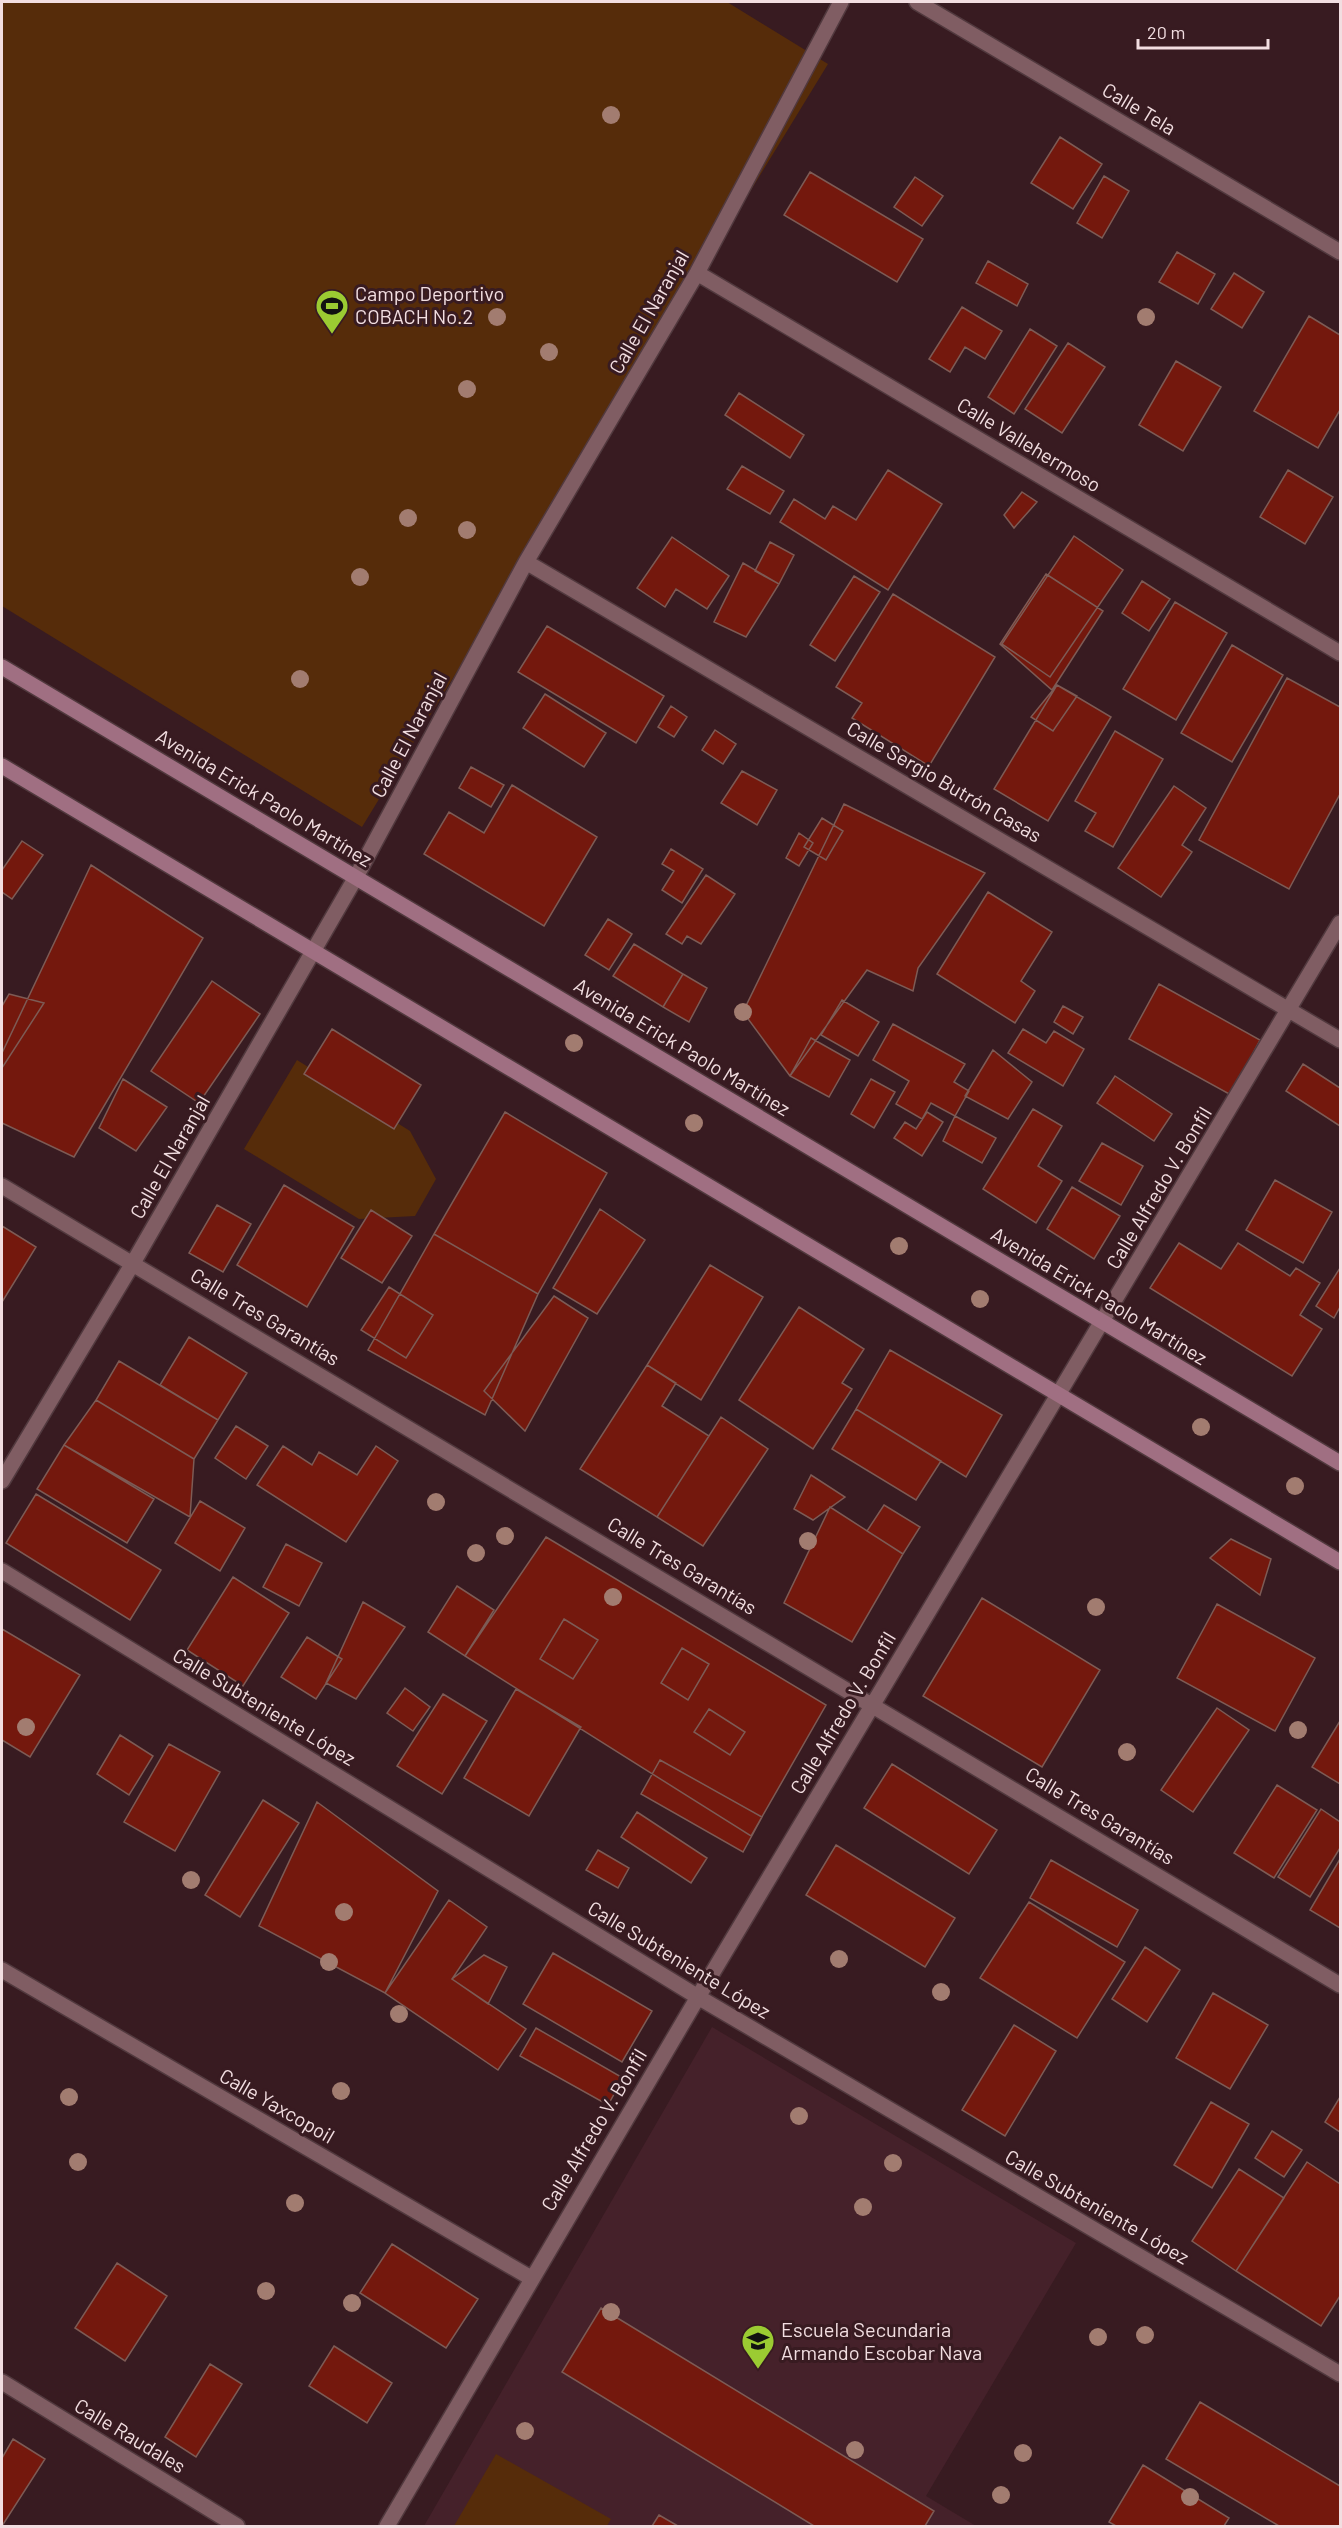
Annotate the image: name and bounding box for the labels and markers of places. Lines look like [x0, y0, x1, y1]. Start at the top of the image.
place label: Campo Deportivo COBACH No.2 [355, 281, 504, 328]
sports icon: Campo Deportivo COBACH No.2 [314, 288, 350, 335]
place label: Escuela Secundaria Armando Escobar Nava [781, 2317, 982, 2364]
school or university icon: Escuela Secundaria Armando Escobar Nava [740, 2323, 776, 2370]

